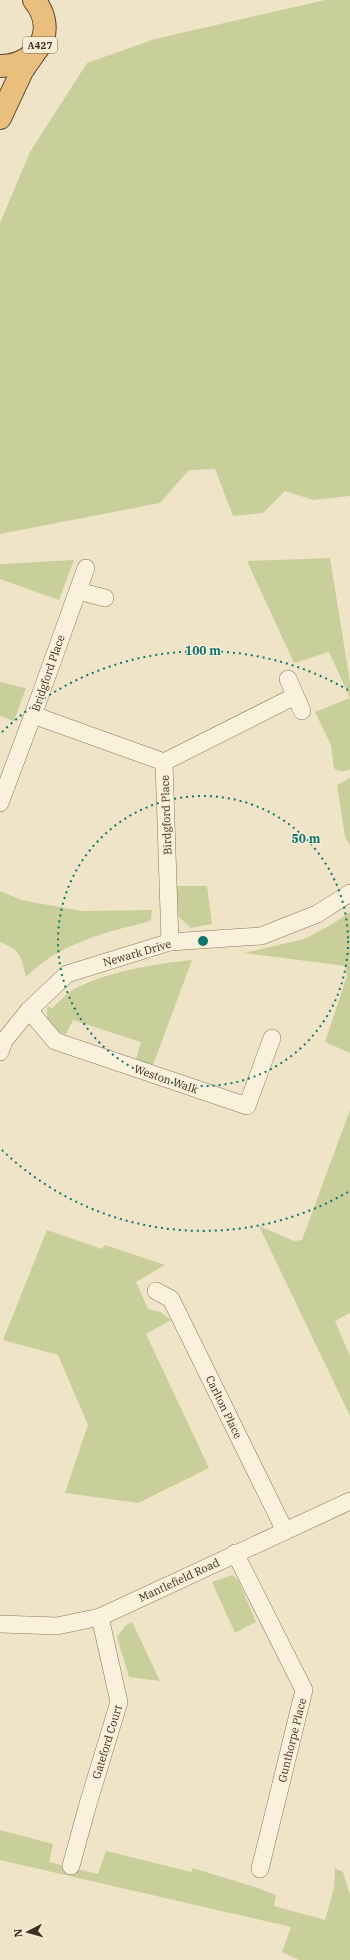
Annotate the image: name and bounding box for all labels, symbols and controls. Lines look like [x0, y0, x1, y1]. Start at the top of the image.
road number: A427 [23, 37, 57, 53]
street label: Bridgford Place [28, 633, 68, 713]
text: 100 m [185, 643, 221, 658]
street label: Birdgford Place [158, 775, 174, 855]
text: 50 m [292, 831, 321, 846]
centre of rings [196, 934, 210, 948]
street label: Newark Drive [101, 937, 173, 969]
street label: Weston Walk [132, 1062, 200, 1097]
street label: Carlton Place [203, 1373, 245, 1441]
street label: Mantlefield Road [136, 1555, 222, 1605]
street label: Gunthorpe Place [275, 1696, 309, 1784]
street label: Gateford Court [89, 1703, 125, 1781]
north arrow [8, 1912, 48, 1952]
text: N [11, 1928, 25, 1938]

